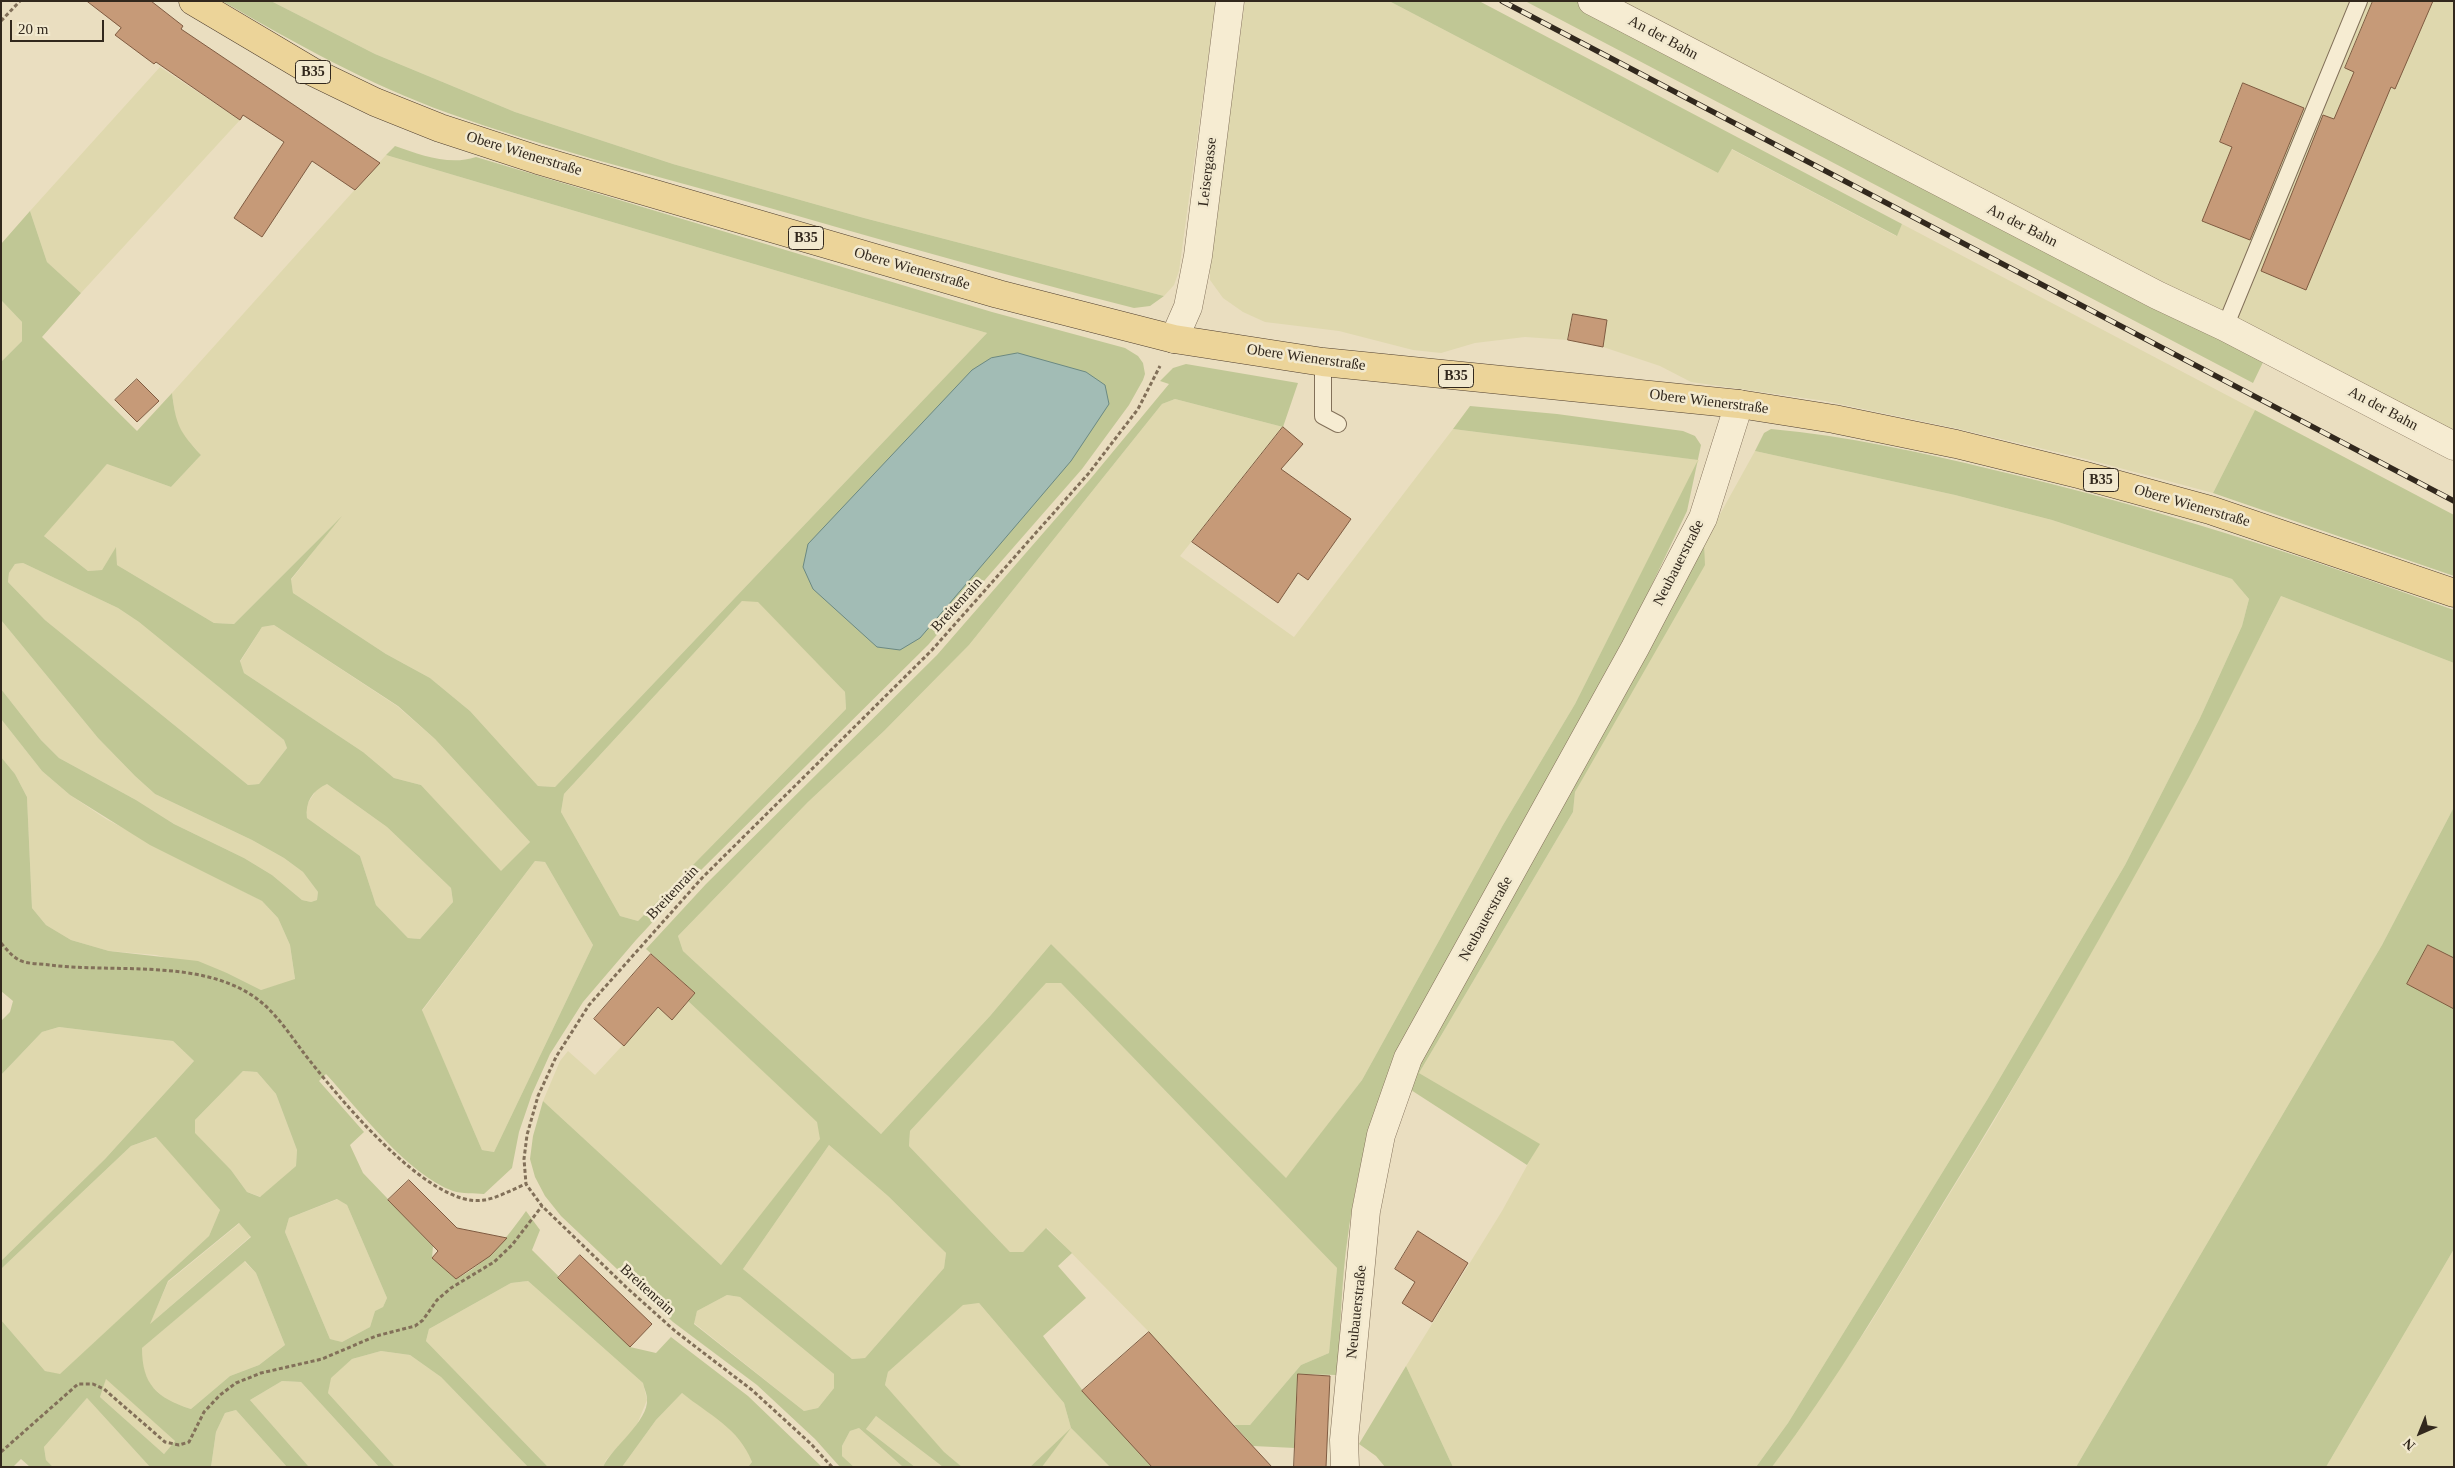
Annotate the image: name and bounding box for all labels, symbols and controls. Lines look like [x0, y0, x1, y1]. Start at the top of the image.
scale bar [12, 10, 106, 42]
street label: An der Bahn [1625, 12, 1701, 64]
text: 20 m [18, 21, 48, 37]
road number: B35 [296, 61, 330, 84]
street label: Obere Wienerstraße [464, 128, 584, 180]
street label: Leisergasse [1195, 136, 1221, 208]
street label: An der Bahn [1984, 201, 2060, 251]
road number: B35 [788, 227, 824, 250]
street label: Obere Wienerstraße [852, 244, 972, 294]
street label: Obere Wienerstraße [1245, 341, 1367, 375]
road number: B35 [1438, 364, 1474, 388]
street label: An der Bahn [2345, 383, 2421, 435]
street label: Obere Wienerstraße [1648, 386, 1770, 418]
road number: B35 [2084, 468, 2118, 492]
street label: Obere Wienerstraße [2132, 481, 2252, 531]
street label: Neubauerstraße [1650, 517, 1708, 609]
street label: Breitenrain [928, 574, 986, 636]
street label: Breitenrain [643, 862, 703, 924]
street label: Neubauerstraße [1455, 873, 1517, 965]
street label: Breitenrain [616, 1261, 678, 1319]
street label: Neubauerstraße [1343, 1264, 1371, 1360]
north arrow [2395, 1408, 2445, 1458]
text: N [2400, 1435, 2418, 1453]

